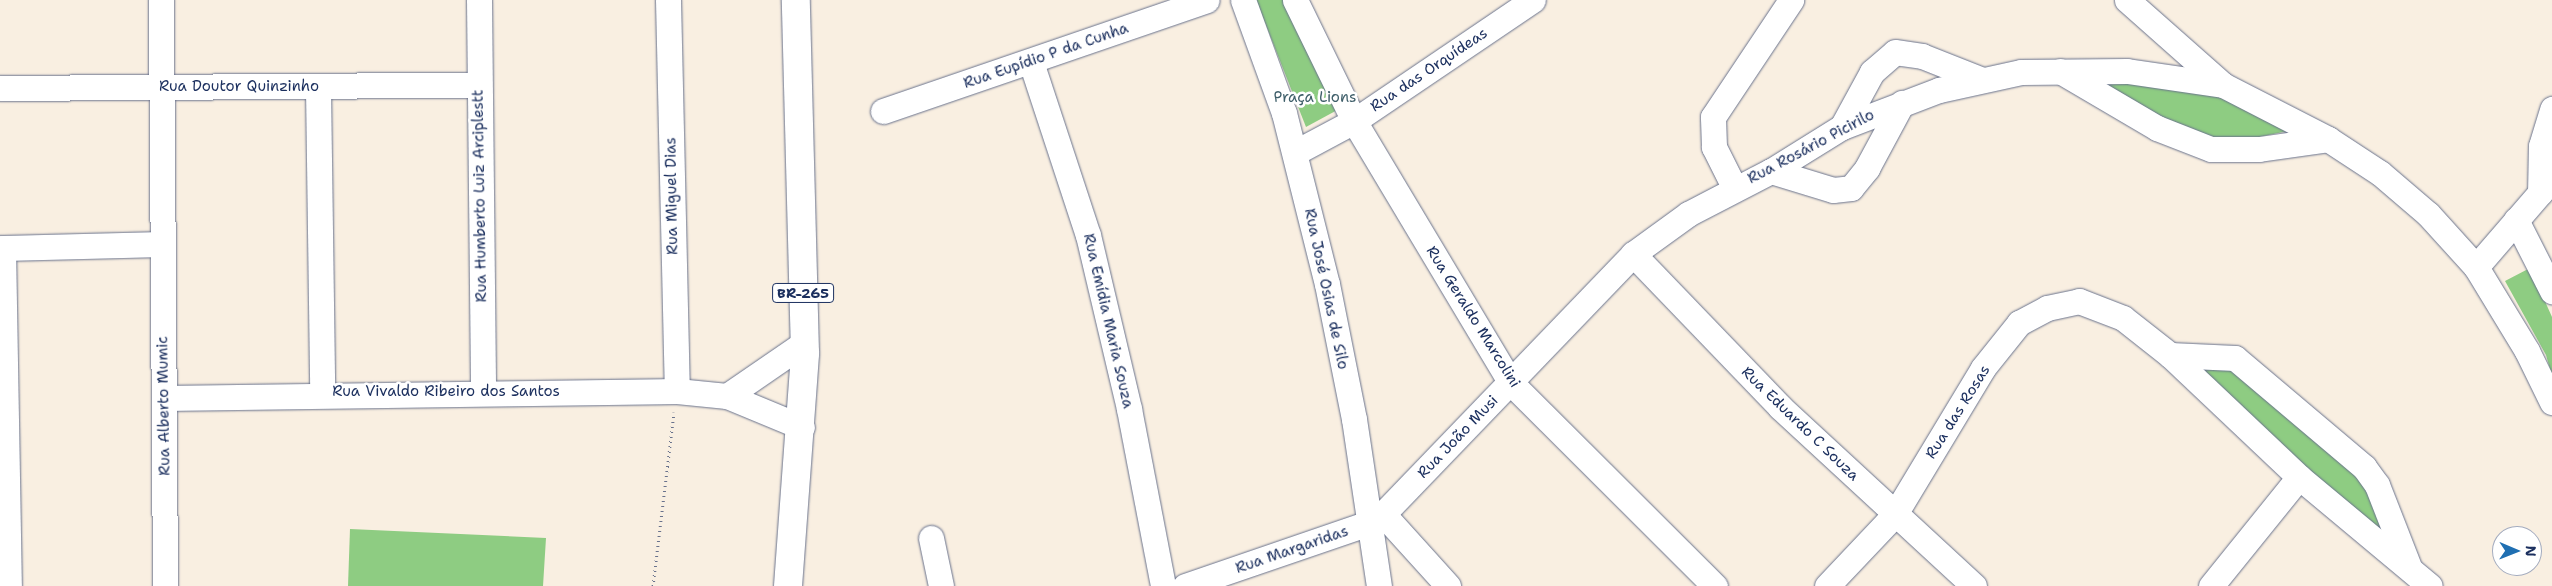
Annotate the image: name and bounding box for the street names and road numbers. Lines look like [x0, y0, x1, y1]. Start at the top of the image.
street label: Rua Eupídio P da Cunha [961, 19, 1131, 93]
street label: Rua das Orquídeas [1367, 24, 1491, 116]
street label: Rua Doutor Quinzinho [159, 78, 319, 96]
street label: Rua Humberto Luiz Arciplestt [469, 89, 491, 303]
street label: Rua Rosário Picirilo [1745, 106, 1877, 188]
street label: Rua Miguel Dias [662, 137, 682, 255]
street label: Rua José Osias de Silo [1300, 207, 1352, 371]
street label: Rua Emídia Maria Souza [1079, 232, 1137, 410]
street label: Rua Geraldo Marcolini [1422, 243, 1524, 391]
road number: BR-265 [772, 282, 834, 304]
street label: Rua Alberto Mumic [154, 336, 174, 476]
street label: Rua das Rosas [1922, 362, 1994, 462]
street label: Rua Eduardo C Souza [1737, 363, 1863, 485]
street label: Rua Vivaldo Ribeiro dos Santos [332, 383, 560, 401]
street label: Rua João Musi [1414, 392, 1502, 482]
street label: Rua Margaridas [1233, 522, 1351, 578]

